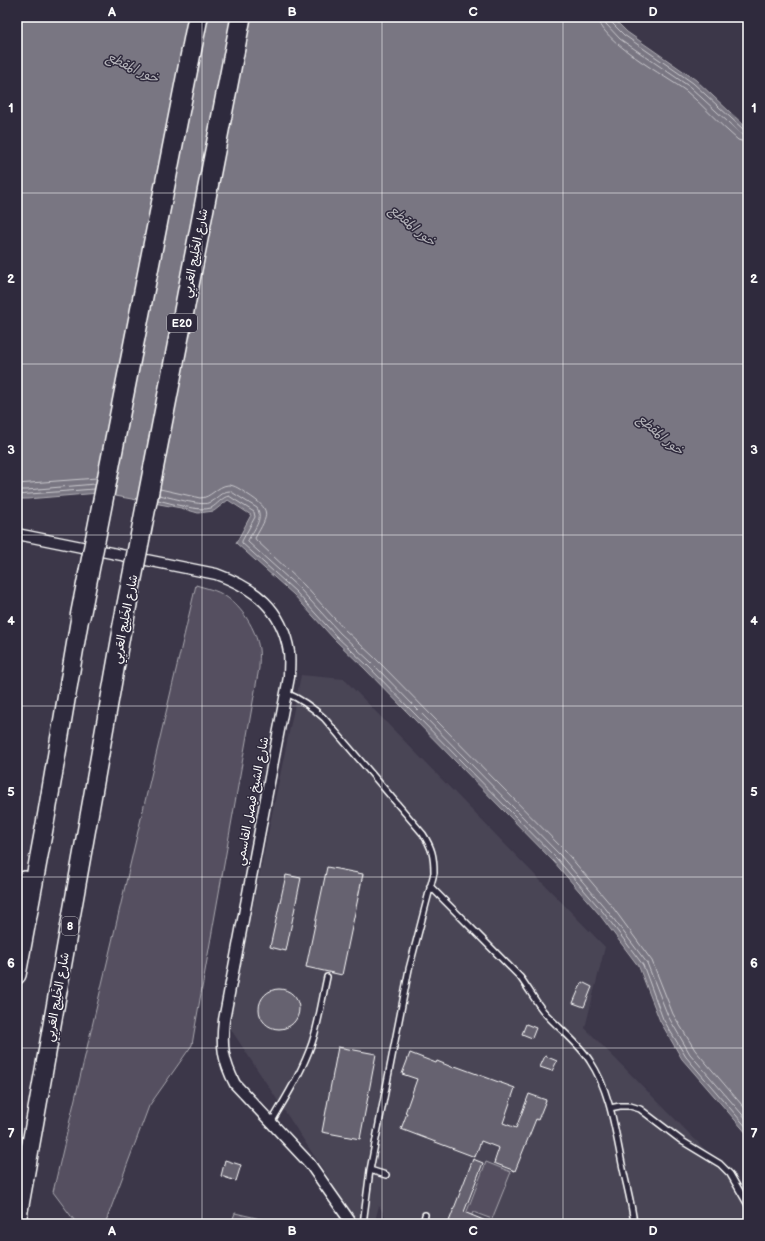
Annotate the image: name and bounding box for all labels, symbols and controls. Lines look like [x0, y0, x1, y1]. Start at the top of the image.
text: A [107, 4, 116, 20]
text: B [287, 4, 297, 20]
text: C [468, 4, 478, 20]
text: D [648, 4, 658, 20]
water label: خور المقطع [103, 49, 162, 88]
text: 1 [8, 100, 14, 116]
text: 1 [751, 100, 757, 116]
water label: خور المقطع [385, 201, 440, 251]
street label: شارع الخَلِيج العَربِي [178, 207, 214, 300]
text: 2 [7, 271, 15, 287]
text: 2 [750, 271, 758, 287]
road number: E20 [167, 314, 197, 332]
water label: خور المقطع [633, 410, 688, 460]
text: 3 [7, 442, 15, 458]
text: 3 [750, 442, 758, 458]
street label: شارع الخَلِيج العَربِي [108, 573, 144, 666]
text: 4 [7, 613, 15, 629]
text: 4 [750, 613, 758, 629]
street label: شارع الشيخ فيصل القاسمي [233, 735, 275, 867]
text: 5 [7, 784, 15, 800]
text: 5 [750, 784, 758, 800]
road number: 8 [62, 917, 78, 935]
street label: شارع الخَلِيج العَربِي [41, 951, 76, 1044]
text: 6 [7, 955, 15, 971]
text: 6 [750, 955, 758, 971]
text: 7 [7, 1126, 15, 1142]
text: 7 [750, 1126, 758, 1142]
text: A [107, 1223, 116, 1239]
text: B [287, 1223, 297, 1239]
text: C [468, 1223, 478, 1239]
text: D [648, 1223, 658, 1239]

